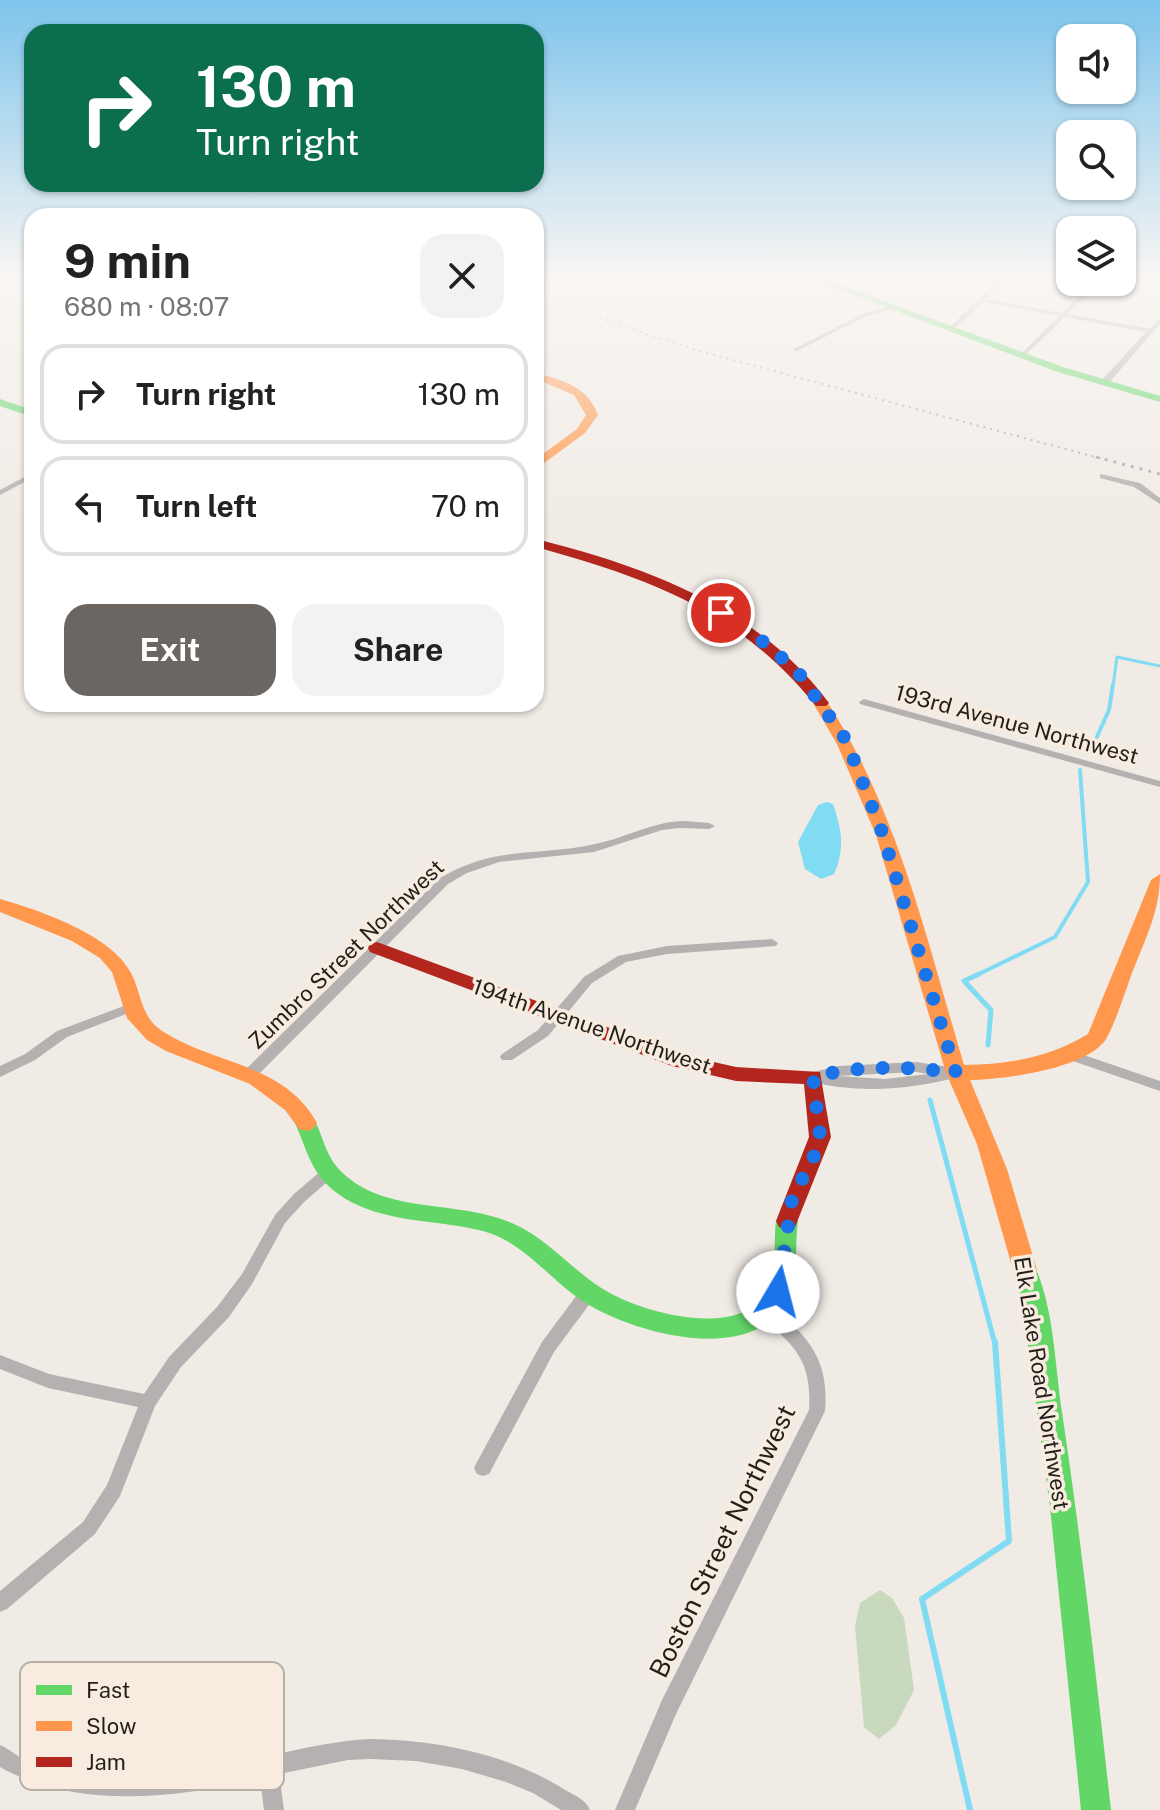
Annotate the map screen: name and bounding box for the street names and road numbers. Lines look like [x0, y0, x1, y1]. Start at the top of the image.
street label: 193rd Avenue Northwest [892, 679, 1142, 769]
street label: Zumbro Street Northwest [243, 854, 449, 1054]
street label: 194th Avenue Northwest [469, 973, 715, 1079]
street label: Elk Lake Road Northwest [1009, 1255, 1075, 1511]
street label: Boston Street Northwest [642, 1400, 802, 1682]

